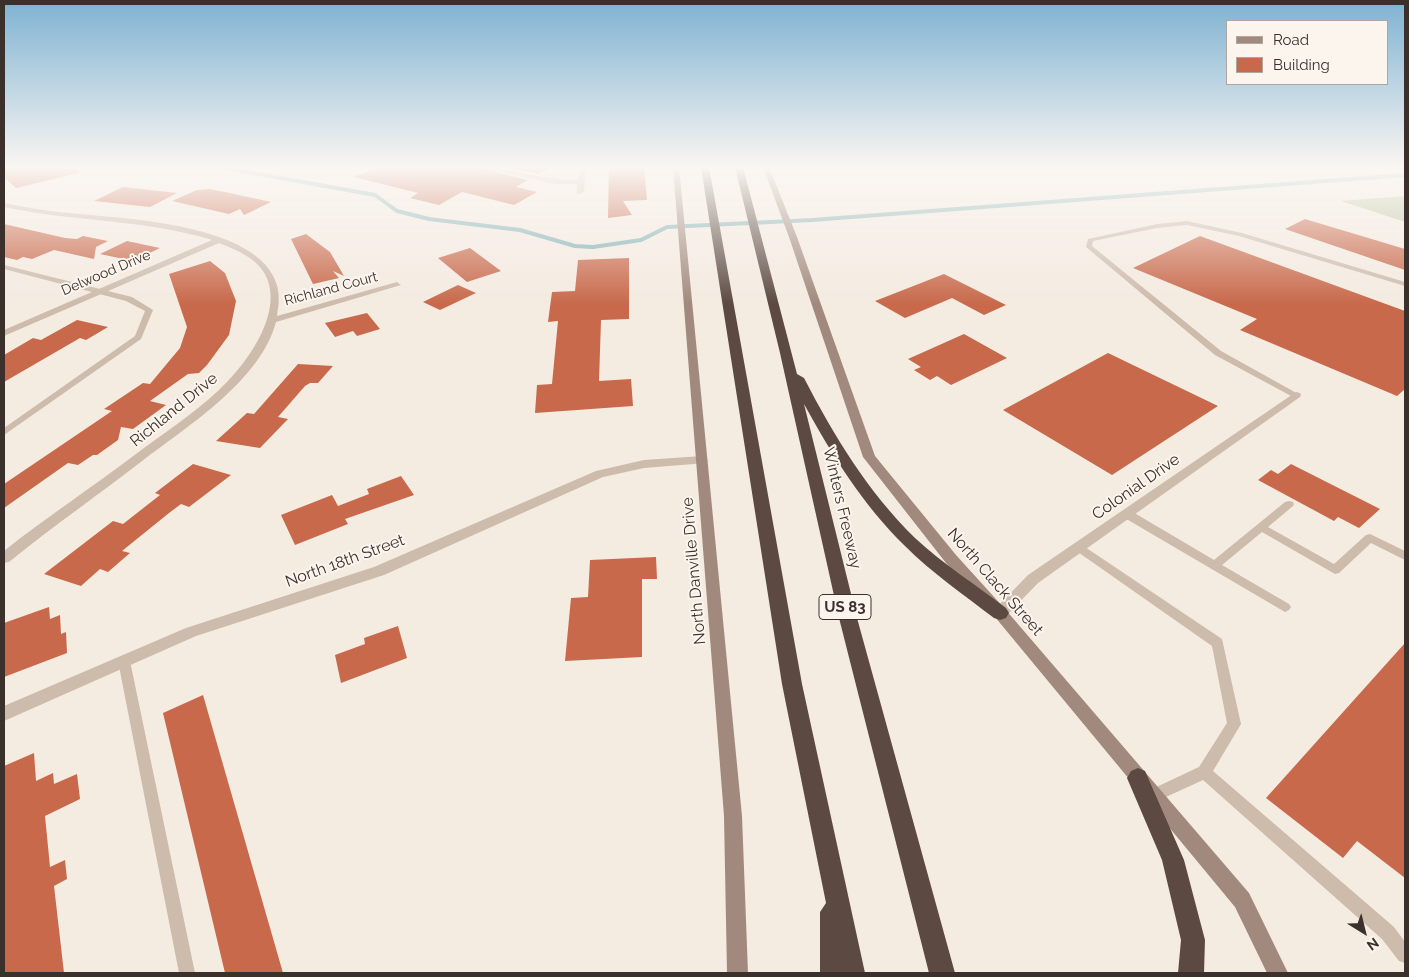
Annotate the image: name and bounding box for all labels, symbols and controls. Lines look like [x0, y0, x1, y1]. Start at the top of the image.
legend [1226, 20, 1389, 85]
text: Road [1273, 31, 1309, 49]
text: Building [1273, 56, 1330, 74]
street label: Delwood Drive [59, 247, 153, 299]
street label: Richland Court [283, 269, 379, 309]
street label: Richland Drive [127, 369, 221, 451]
street label: Winters Freeway [819, 445, 865, 571]
street label: Colonial Drive [1089, 450, 1183, 524]
street label: North Danville Drive [678, 497, 710, 645]
street label: North Clack Street [943, 524, 1047, 640]
street label: North 18th Street [283, 531, 407, 591]
road number: US 83 [819, 594, 871, 620]
north arrow [1339, 907, 1389, 957]
text: N [1364, 935, 1382, 954]

